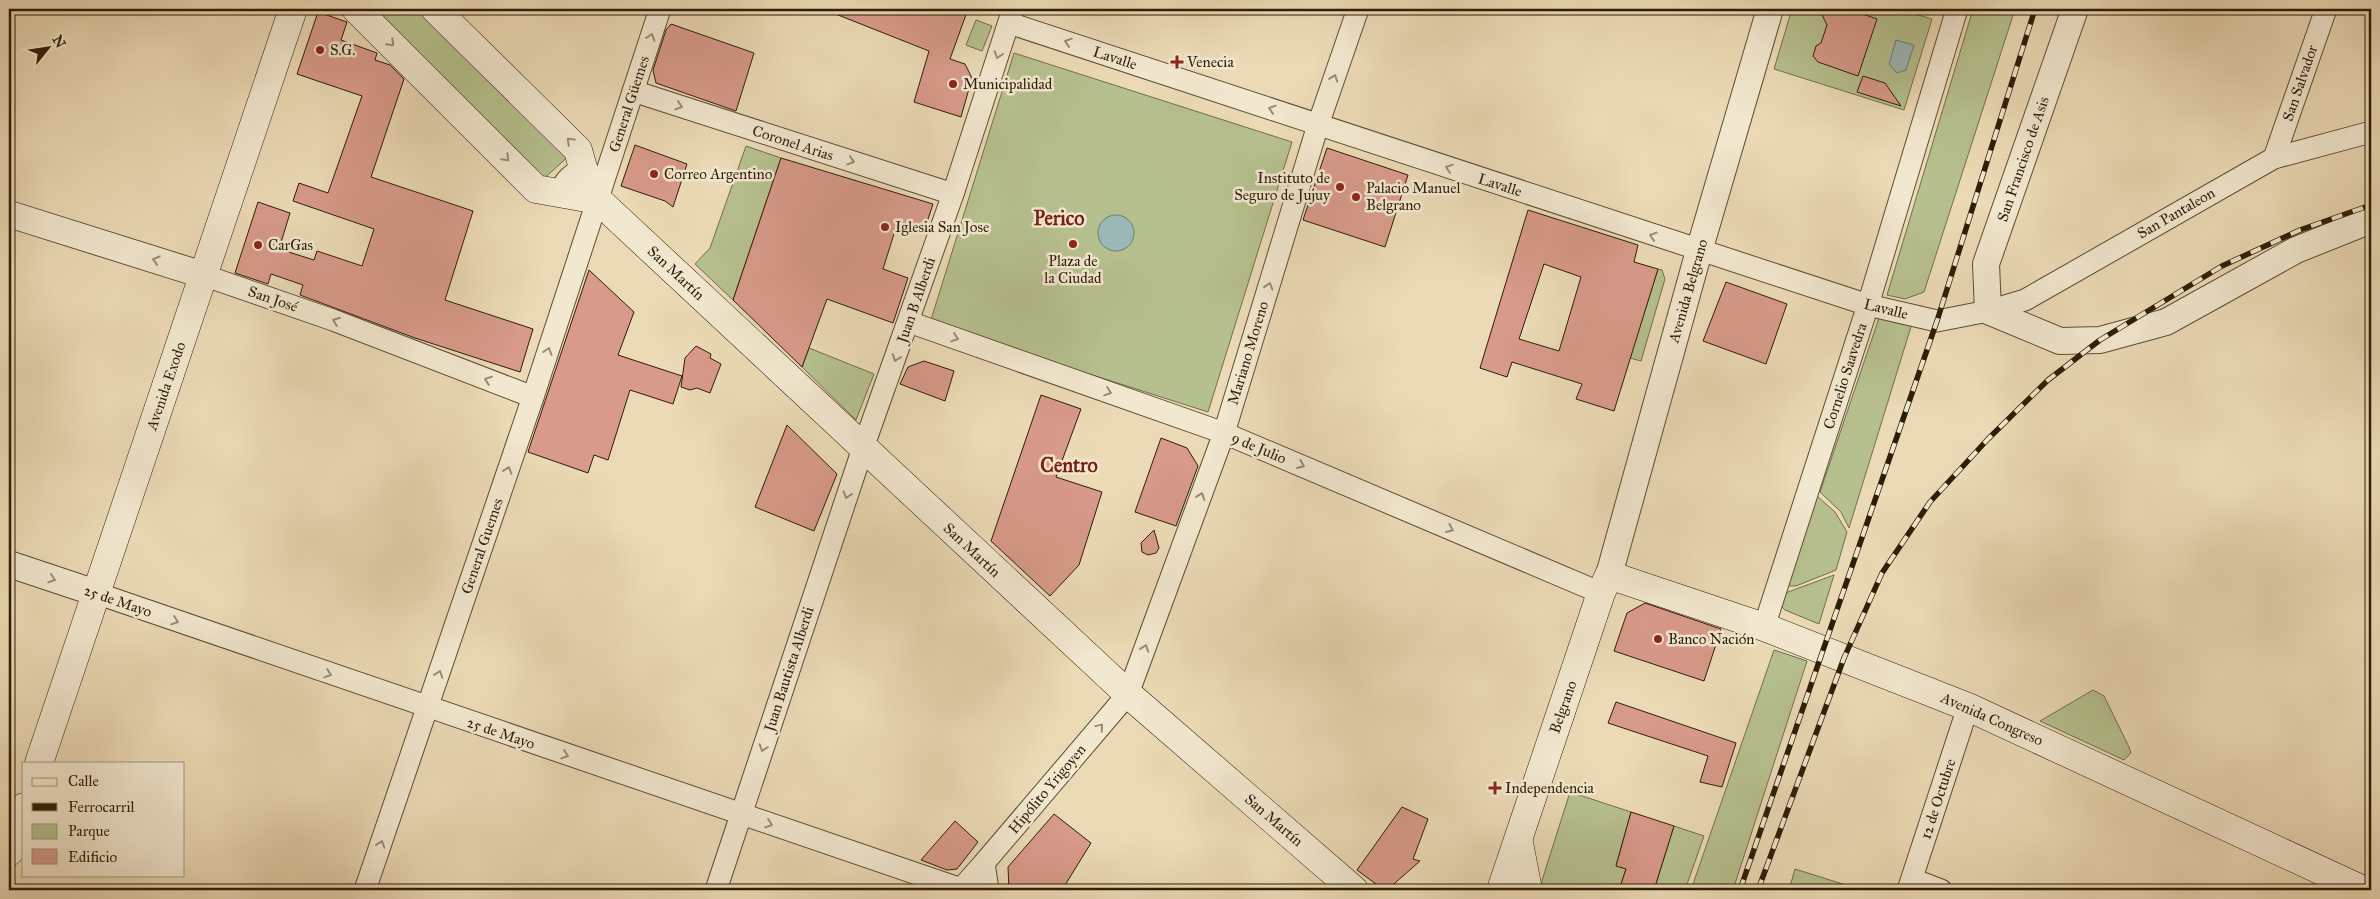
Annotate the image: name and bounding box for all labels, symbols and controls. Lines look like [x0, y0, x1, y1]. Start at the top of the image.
north arrow [22, 22, 72, 72]
text: N [48, 32, 69, 51]
one-way arrow [645, 34, 655, 42]
one-way arrow [385, 37, 394, 46]
one-way arrow [1064, 38, 1072, 48]
place label: S.G. [330, 41, 355, 59]
street label: Lavalle [1091, 42, 1139, 74]
street label: San Salvador [2279, 42, 2322, 123]
marker: S.G. [314, 44, 326, 56]
one-way arrow [994, 51, 1004, 59]
place label: Venecia [1186, 53, 1234, 71]
street label: General Güemes [605, 54, 653, 154]
marker: Venecia [1171, 56, 1183, 68]
place label: Municipalidad [963, 75, 1053, 93]
one-way arrow [1328, 75, 1338, 83]
marker: Municipalidad [947, 78, 959, 90]
street label: San Francisco de Asis [1993, 94, 2053, 224]
one-way arrow [675, 101, 683, 111]
one-way arrow [1268, 105, 1277, 115]
street label: Coronel Arias [750, 121, 836, 165]
one-way arrow [567, 138, 576, 147]
one-way arrow [500, 153, 509, 162]
one-way arrow [846, 156, 854, 166]
one-way arrow [1445, 164, 1453, 174]
place label: Correo Argentino [664, 165, 773, 183]
marker: Correo Argentino [648, 168, 660, 180]
place label: Instituto de Seguro de Jujuy [1234, 169, 1331, 205]
street label: Lavalle [1476, 169, 1524, 201]
place label: Palacio Manuel Belgrano [1366, 179, 1461, 214]
marker: Instituto de Seguro de Jujuy [1334, 181, 1346, 193]
street label: San Pantaleon [2134, 184, 2218, 242]
marker: Palacio Manuel Belgrano [1350, 191, 1362, 203]
district label: Perico [1034, 206, 1084, 230]
place label: Iglesia San Jose [895, 218, 989, 237]
marker: Iglesia San Jose [879, 221, 891, 233]
one-way arrow [1649, 232, 1657, 242]
place label: CarGas [268, 236, 313, 254]
street label: Avenida Belgrano [1664, 237, 1711, 346]
marker: Plaza de la Ciudad [1067, 238, 1079, 250]
marker: CarGas [252, 239, 264, 251]
street label: San Martín [644, 242, 708, 304]
place label: Plaza de la Ciudad [1044, 252, 1102, 287]
street label: Juan B Alberdi [892, 255, 940, 347]
one-way arrow [153, 256, 161, 266]
street label: San José [245, 282, 301, 317]
one-way arrow [1263, 282, 1273, 290]
street label: Lavalle [1862, 295, 1910, 323]
street label: Mariano Moreno [1224, 299, 1272, 407]
one-way arrow [332, 317, 341, 327]
street label: Cornelio Saavedra [1819, 320, 1871, 431]
one-way arrow [950, 332, 959, 342]
street label: Avenida Exodo [142, 339, 190, 433]
one-way arrow [543, 347, 553, 355]
one-way arrow [892, 354, 902, 362]
one-way arrow [484, 375, 492, 385]
one-way arrow [1103, 386, 1112, 396]
street label: 9 de Julio [1228, 428, 1289, 469]
district label: Centro [1040, 453, 1098, 477]
one-way arrow [1296, 459, 1305, 470]
one-way arrow [502, 466, 512, 475]
one-way arrow [843, 490, 853, 498]
one-way arrow [1195, 492, 1205, 500]
street label: General Guemes [457, 496, 507, 596]
street label: San Martín [940, 519, 1004, 581]
one-way arrow [1445, 522, 1454, 533]
one-way arrow [48, 573, 56, 583]
street label: 25 de Mayo [82, 581, 155, 621]
street label: Juan Bautista Alberdi [760, 604, 819, 736]
one-way arrow [170, 615, 179, 625]
place label: Banco Nación [1668, 630, 1754, 648]
marker: Banco Nación [1652, 633, 1664, 645]
one-way arrow [1139, 644, 1149, 653]
one-way arrow [324, 668, 332, 678]
one-way arrow [433, 670, 443, 678]
street label: Belgrano [1546, 678, 1581, 736]
street label: Avenida Congreso [1937, 688, 2046, 750]
street label: 25 de Mayo [465, 713, 538, 753]
one-way arrow [1094, 724, 1102, 733]
street label: Hipólito Yrigoyen [1004, 741, 1090, 837]
one-way arrow [758, 744, 768, 752]
one-way arrow [560, 749, 569, 759]
street label: 12 de Octubre [1917, 756, 1959, 842]
legend [22, 762, 185, 876]
text: Calle [68, 772, 99, 790]
place label: Independencia [1505, 779, 1595, 797]
marker: Independencia [1489, 782, 1501, 794]
street label: San Martín [1241, 790, 1307, 850]
text: Ferrocarril [68, 798, 136, 816]
one-way arrow [764, 818, 772, 828]
text: Parque [68, 822, 110, 841]
one-way arrow [375, 840, 385, 849]
text: Edificio [68, 848, 117, 866]

